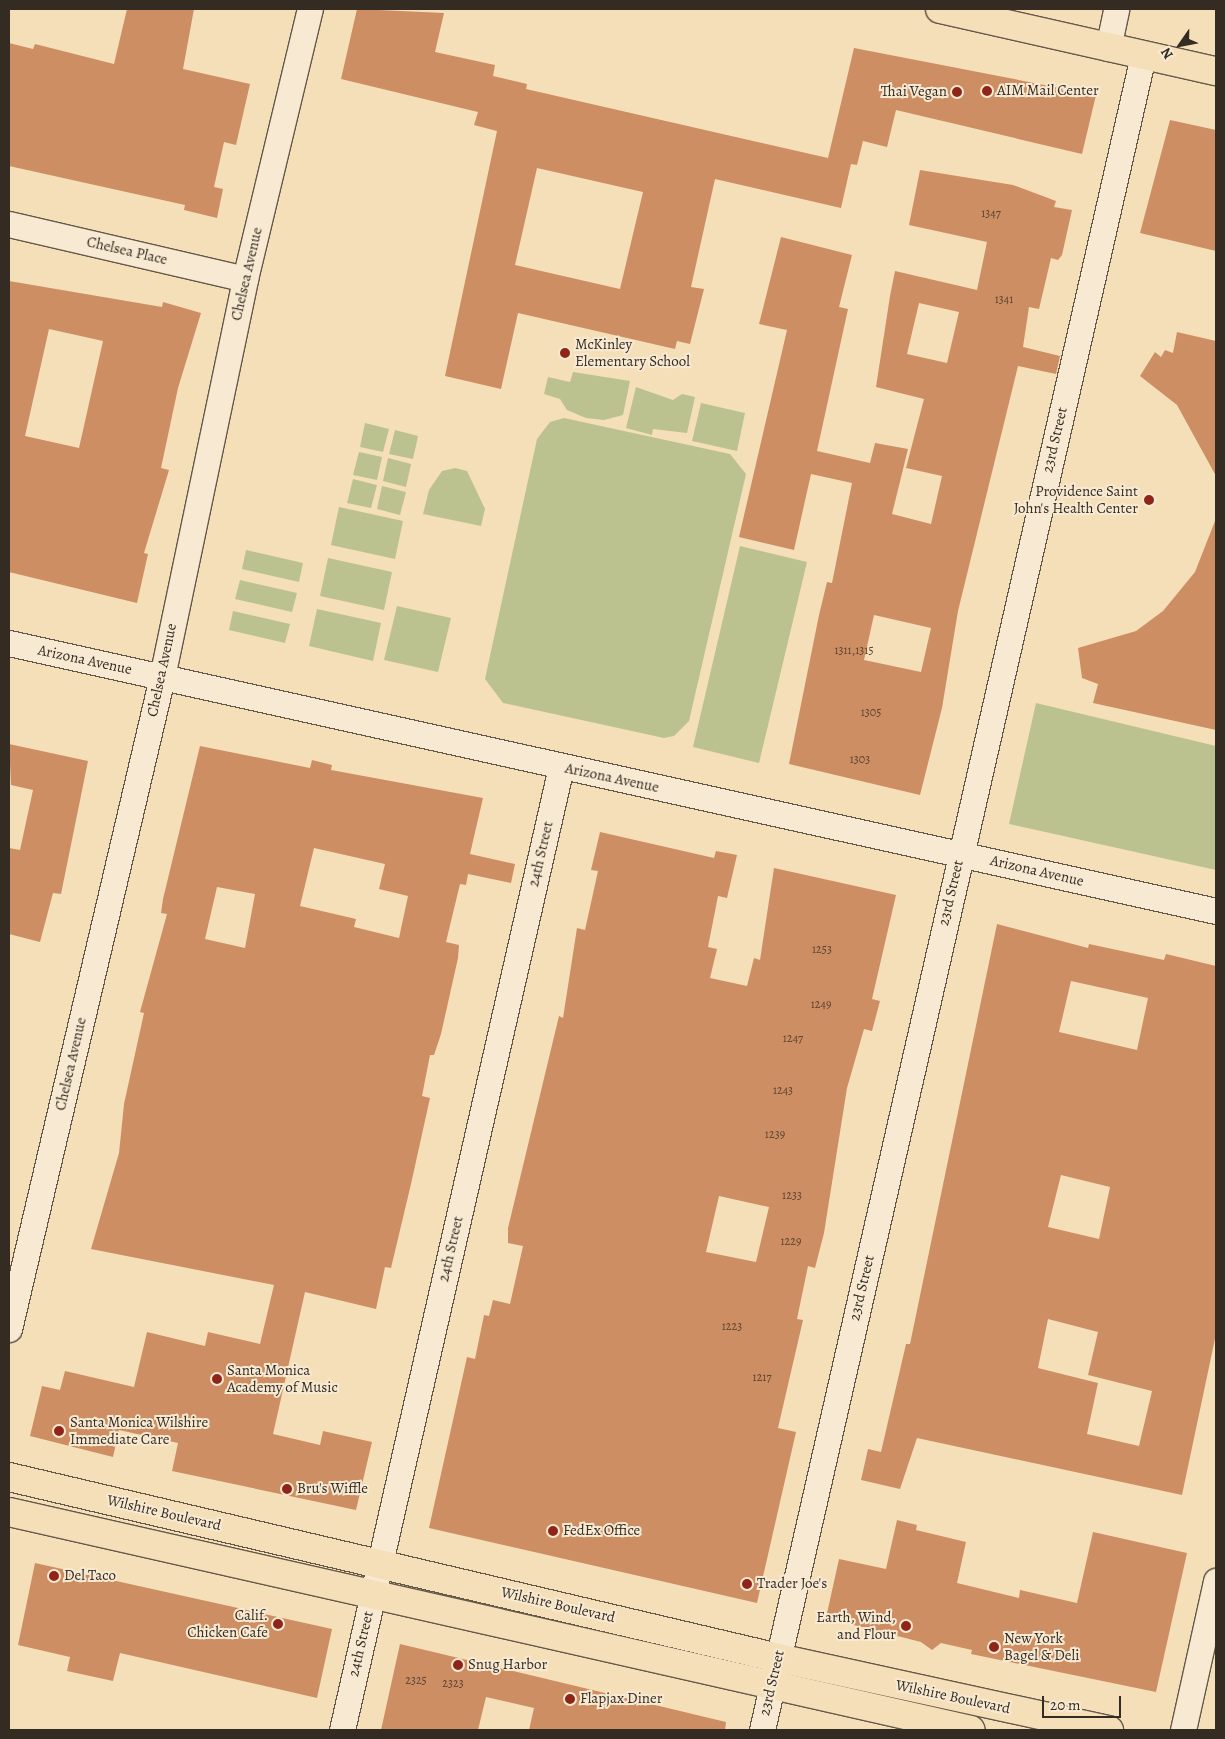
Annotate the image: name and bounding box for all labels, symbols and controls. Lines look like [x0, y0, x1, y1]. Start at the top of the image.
north arrow [1155, 20, 1205, 70]
text: N [1156, 44, 1178, 63]
place label: AIM Mail Center [997, 82, 1099, 100]
place label: Thai Vegan [881, 83, 947, 101]
marker: AIM Mail Center [981, 85, 993, 97]
marker: Thai Vegan [951, 86, 963, 98]
house number: 1347 [981, 207, 1001, 221]
street label: Chelsea Avenue [228, 226, 266, 322]
street label: Chelsea Place [85, 233, 169, 269]
house number: 1341 [995, 293, 1013, 307]
place label: McKinley Elementary School [575, 335, 690, 370]
marker: McKinley Elementary School [559, 347, 571, 359]
street label: 23rd Street [1039, 405, 1071, 475]
place label: Providence Saint John's Health Center [1014, 482, 1138, 517]
marker: Providence Saint John's Health Center [1142, 493, 1156, 507]
street label: Chelsea Avenue [143, 622, 181, 718]
street label: Arizona Avenue [36, 641, 134, 679]
house number: 1311,1315 [834, 644, 874, 658]
house number: 1305 [861, 706, 881, 720]
house number: 1303 [850, 753, 870, 767]
street label: Arizona Avenue [563, 759, 661, 797]
street label: 24th Street [525, 819, 557, 889]
street label: Arizona Avenue [988, 851, 1086, 891]
street label: 23rd Street [935, 858, 967, 928]
house number: 1253 [812, 943, 832, 957]
house number: 1249 [811, 998, 831, 1012]
street label: Chelsea Avenue [52, 1016, 90, 1112]
house number: 1247 [783, 1032, 803, 1046]
house number: 1243 [773, 1084, 793, 1098]
house number: 1239 [765, 1128, 785, 1142]
house number: 1233 [782, 1189, 802, 1203]
street label: 24th Street [435, 1214, 467, 1284]
house number: 1229 [781, 1235, 801, 1249]
street label: 23rd Street [846, 1253, 878, 1323]
house number: 1223 [722, 1320, 742, 1334]
place label: Santa Monica Academy of Music [227, 1361, 338, 1396]
house number: 1217 [753, 1371, 771, 1385]
marker: Santa Monica Academy of Music [211, 1373, 223, 1385]
place label: Santa Monica Wilshire Immediate Care [70, 1413, 208, 1448]
marker: Santa Monica Wilshire Immediate Care [52, 1424, 66, 1438]
place label: Bru's Wiffle [297, 1480, 368, 1498]
marker: Bru's Wiffle [281, 1483, 293, 1495]
street label: Wilshire Boulevard [105, 1491, 223, 1535]
place label: FedEx Office [563, 1522, 640, 1540]
marker: FedEx Office [547, 1525, 559, 1537]
place label: Del Taco [64, 1567, 116, 1585]
marker: Del Taco [48, 1570, 60, 1582]
place label: Trader Joe's [757, 1575, 827, 1593]
marker: Trader Joe's [741, 1578, 753, 1590]
street label: Wilshire Boulevard [499, 1583, 617, 1627]
place label: Calif. Chicken Cafe [187, 1606, 268, 1641]
place label: Earth, Wind, and Flour [816, 1608, 896, 1643]
street label: 24th Street [345, 1609, 377, 1679]
marker: Calif. Chicken Cafe [272, 1618, 284, 1630]
marker: Earth, Wind, and Flour [900, 1620, 912, 1632]
place label: New York Bagel & Deli [1004, 1629, 1079, 1664]
marker: New York Bagel & Deli [988, 1641, 1000, 1653]
street label: 23rd Street [756, 1648, 788, 1718]
place label: Snug Harbor [468, 1656, 547, 1674]
marker: Snug Harbor [452, 1659, 464, 1671]
house number: 2325 [405, 1674, 427, 1688]
street label: Wilshire Boulevard [894, 1676, 1012, 1718]
house number: 2323 [442, 1677, 464, 1691]
scale bar [1045, 1686, 1124, 1718]
place label: Flapjax Diner [580, 1690, 663, 1708]
marker: Flapjax Diner [564, 1693, 576, 1705]
text: 20 m [1050, 1695, 1081, 1715]

